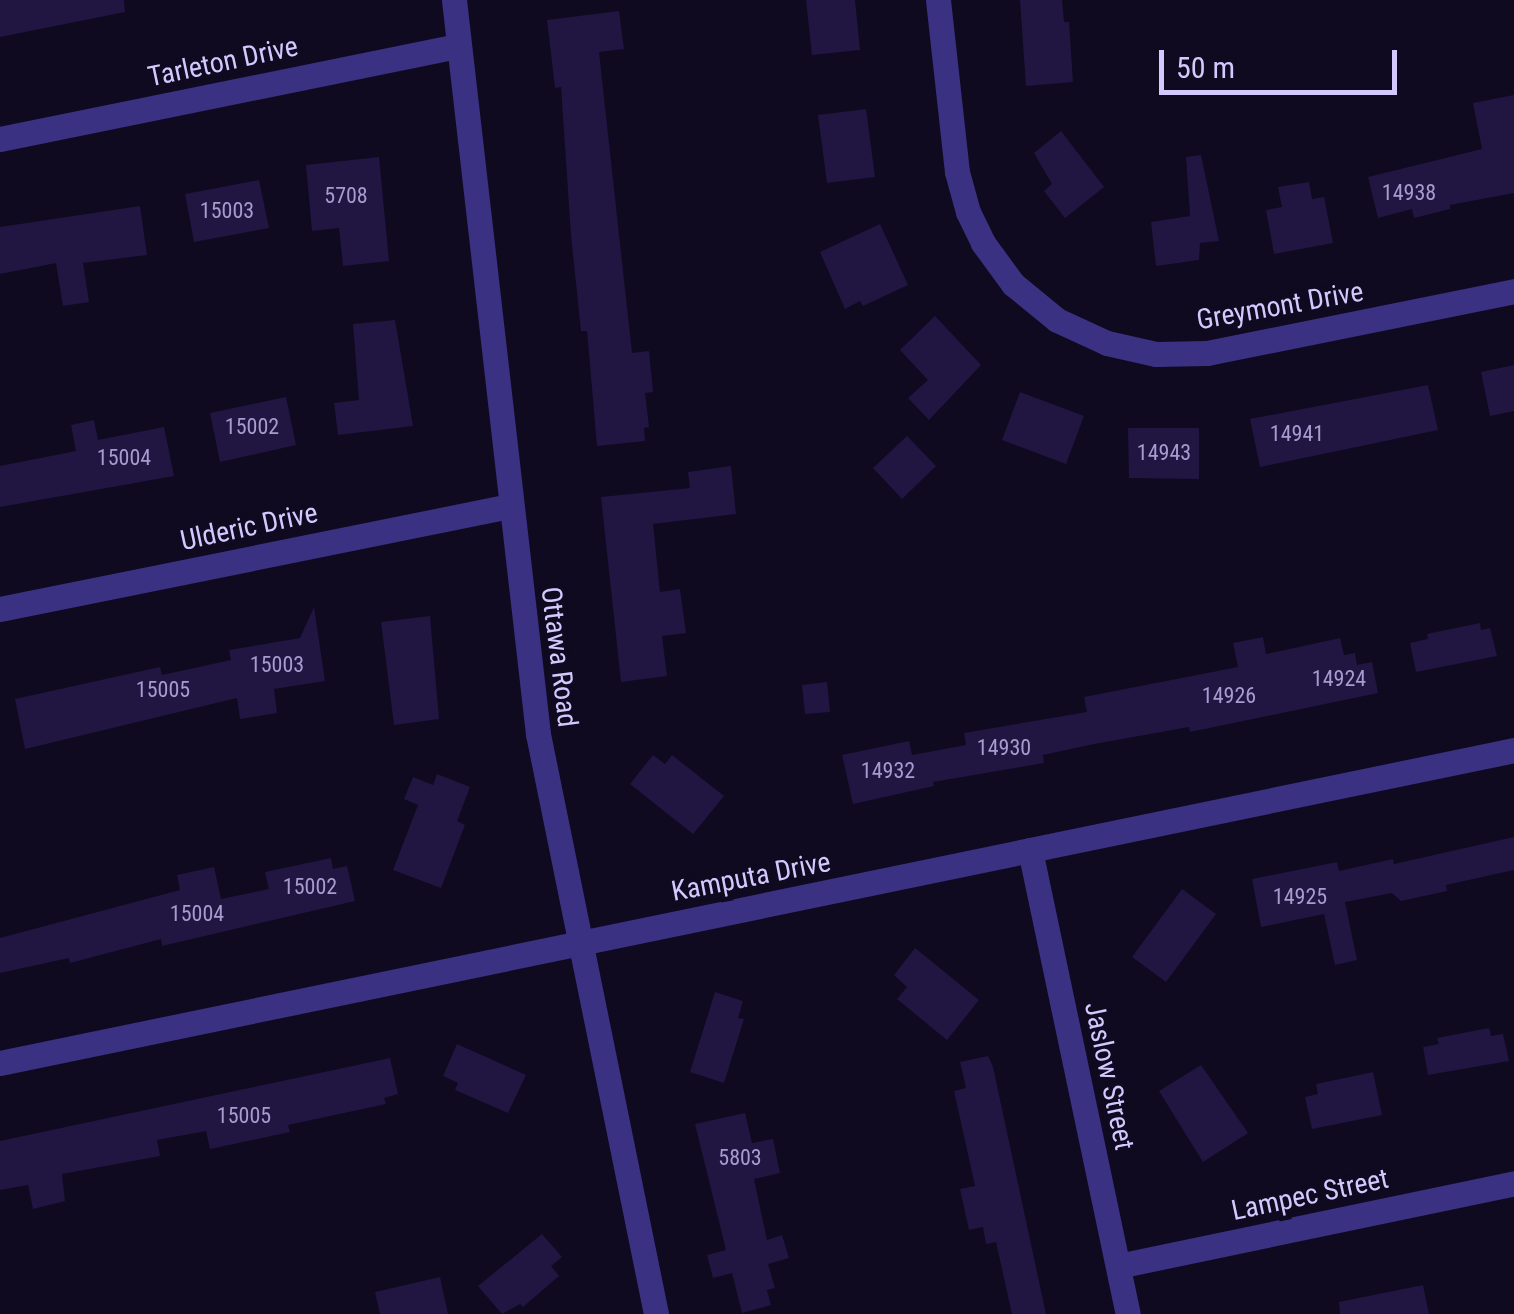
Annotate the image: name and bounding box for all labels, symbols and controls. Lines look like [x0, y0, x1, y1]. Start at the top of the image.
street label: Tarleton Drive [145, 30, 301, 94]
scale bar [1164, 30, 1402, 92]
text: 50 m [1176, 50, 1235, 85]
house number: 14938 [1382, 180, 1436, 206]
house number: 5708 [324, 183, 368, 209]
house number: 15003 [200, 198, 254, 224]
street label: Greymont Drive [1194, 275, 1366, 337]
house number: 15002 [225, 414, 279, 440]
house number: 14941 [1270, 421, 1324, 447]
house number: 14943 [1137, 440, 1191, 466]
house number: 15004 [97, 445, 151, 471]
street label: Ulderic Drive [177, 496, 321, 558]
street label: Ottawa Road [534, 585, 584, 729]
house number: 15003 [250, 652, 304, 678]
house number: 14924 [1312, 666, 1366, 692]
house number: 15005 [136, 677, 190, 703]
house number: 14926 [1202, 683, 1256, 709]
house number: 14930 [977, 735, 1031, 761]
house number: 14932 [861, 758, 915, 784]
street label: Kamputa Drive [669, 845, 833, 909]
house number: 15002 [283, 874, 337, 900]
house number: 14925 [1273, 884, 1327, 910]
house number: 15004 [170, 901, 224, 927]
street label: Jaslow Street [1077, 999, 1141, 1153]
house number: 15005 [217, 1103, 271, 1129]
house number: 5803 [718, 1145, 762, 1171]
street label: Lampec Street [1228, 1162, 1392, 1228]

